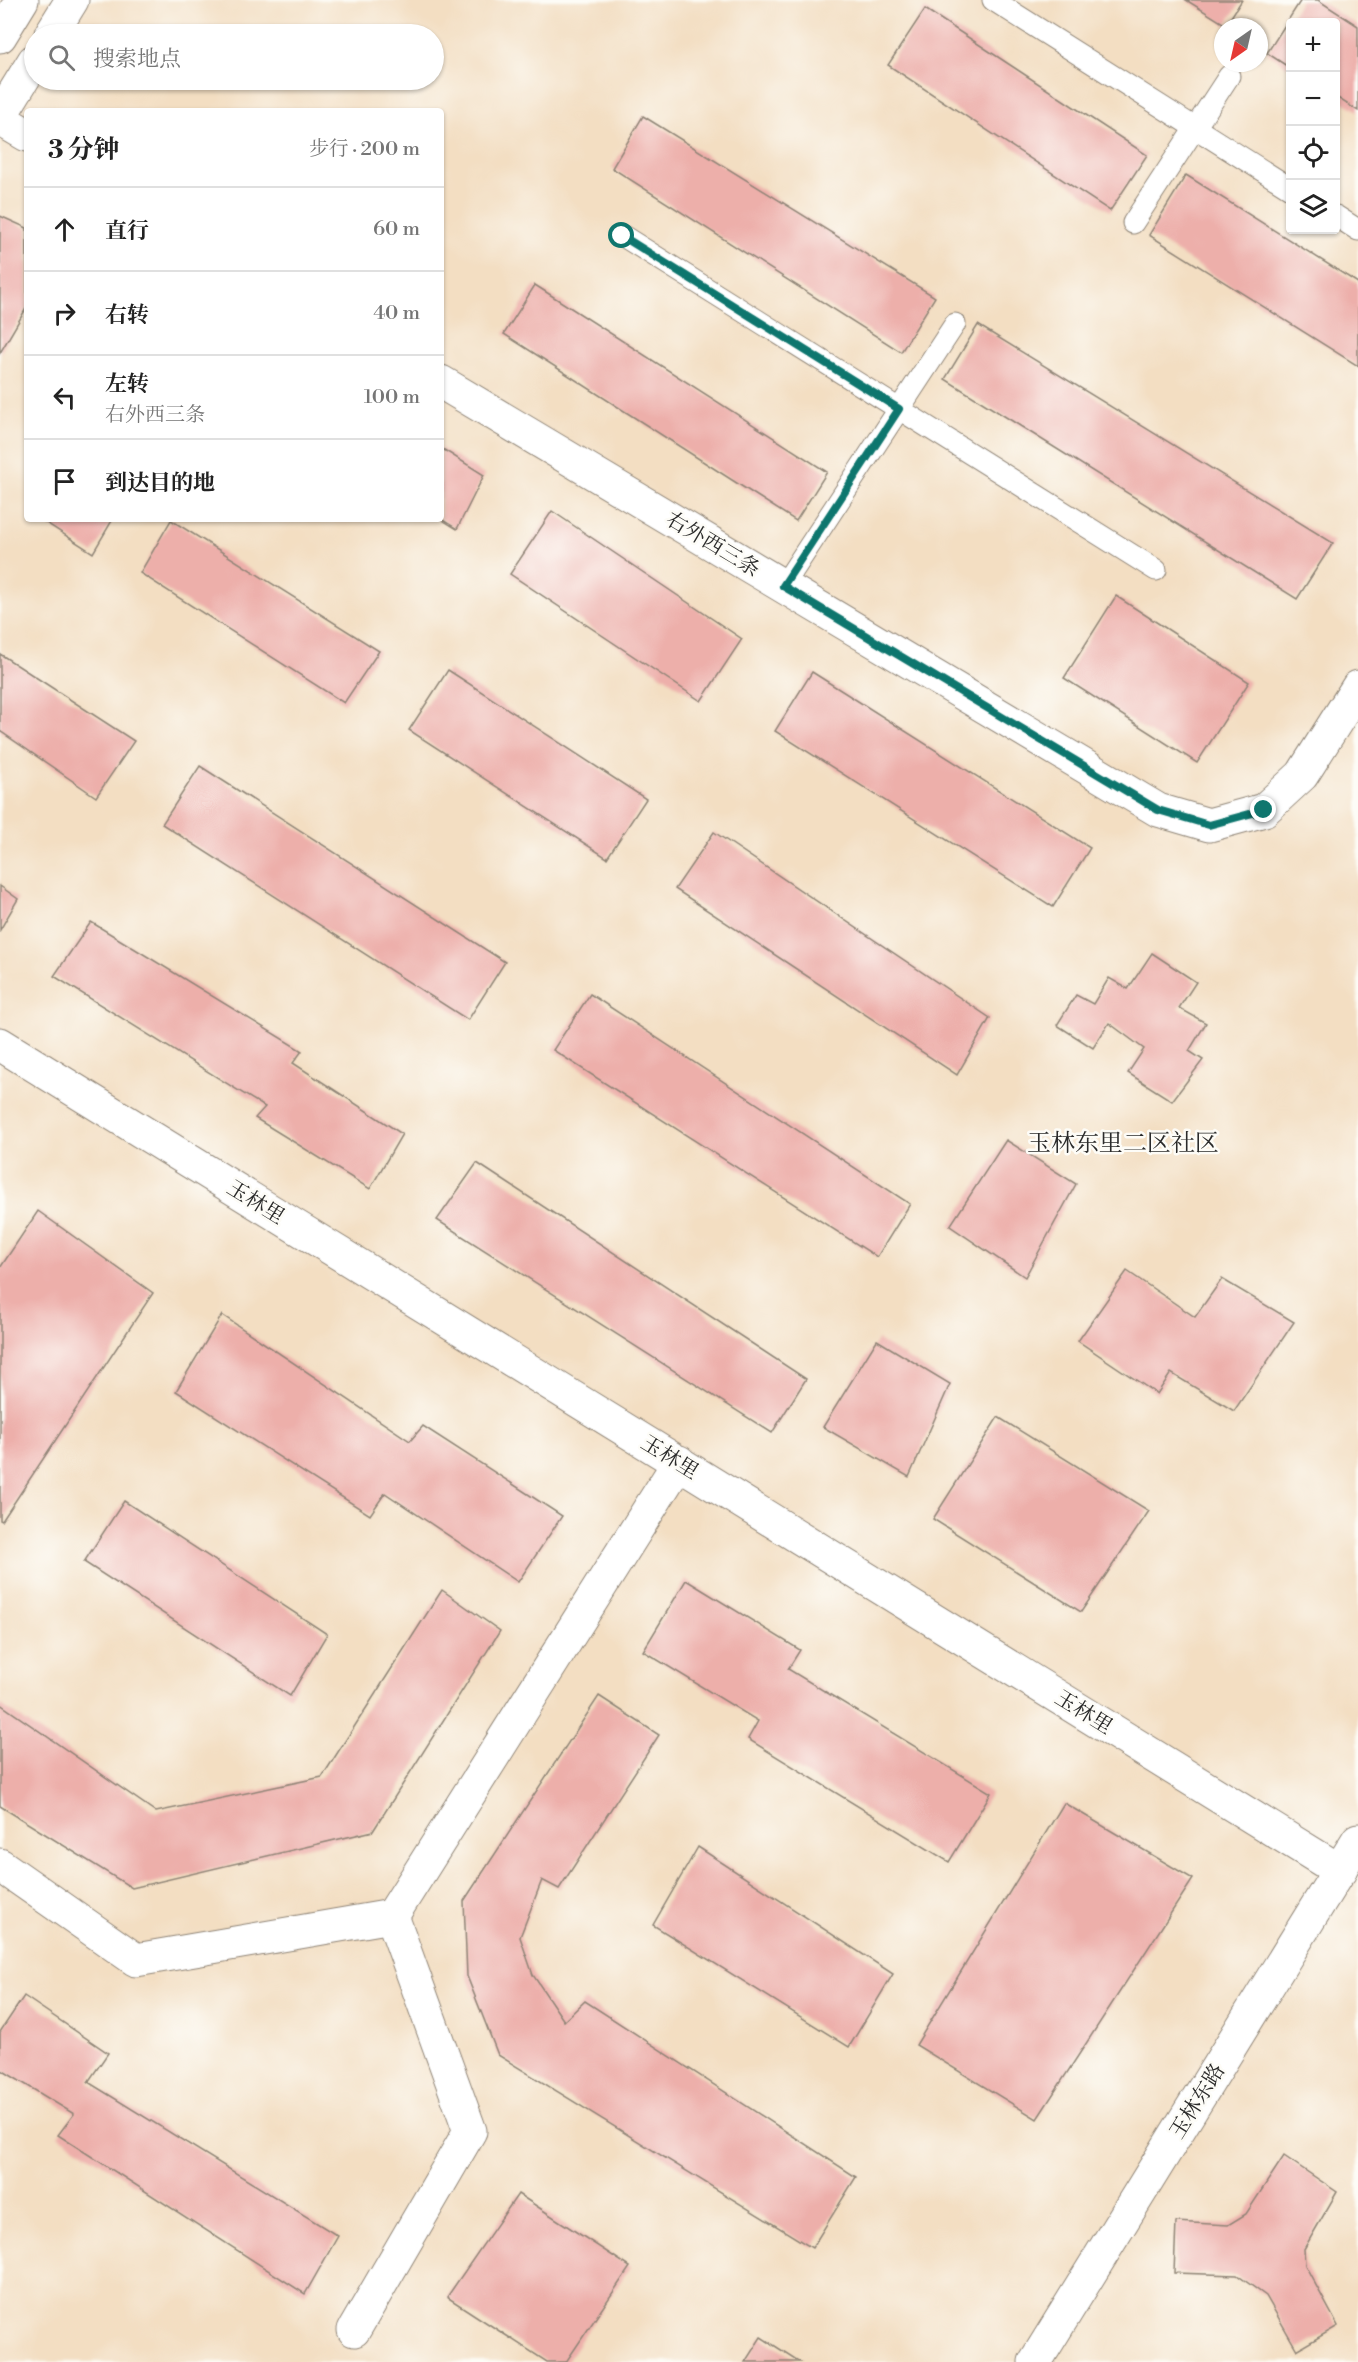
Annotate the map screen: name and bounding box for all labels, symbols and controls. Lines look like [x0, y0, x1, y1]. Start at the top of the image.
north arrow [1214, 18, 1268, 72]
map controls [1286, 18, 1340, 234]
button: + [1286, 18, 1340, 72]
search box [24, 24, 444, 90]
icon: search [45, 41, 78, 74]
text: 搜索地点 [93, 46, 181, 73]
button: − [1286, 72, 1340, 126]
button: locate [1286, 126, 1340, 180]
text: 3 分钟 [48, 134, 120, 166]
text: 步行 · 200 m [309, 137, 420, 162]
button: layers [1286, 180, 1340, 234]
icon: ahead [48, 213, 81, 246]
text: 60 m [373, 217, 420, 242]
text: 直行 [105, 218, 149, 245]
route start [608, 222, 634, 248]
icon: right [48, 297, 81, 330]
text: 40 m [373, 301, 420, 326]
text: 右转 [105, 302, 149, 329]
text: 左转 [105, 371, 149, 398]
icon: left [48, 381, 81, 414]
text: 100 m [364, 385, 420, 410]
text: 右外西三条 [105, 403, 205, 428]
icon: arrive [48, 465, 81, 498]
text: 到达目的地 [105, 470, 215, 497]
street label: 右外西三条 [661, 507, 764, 583]
route end [1250, 796, 1276, 822]
district label: 玉林东里二区社区 [1027, 1129, 1219, 1159]
street label: 玉林里 [222, 1175, 289, 1231]
street label: 玉林里 [636, 1430, 703, 1486]
street label: 玉林里 [1050, 1685, 1117, 1741]
street label: 玉林东路 [1165, 2059, 1231, 2144]

